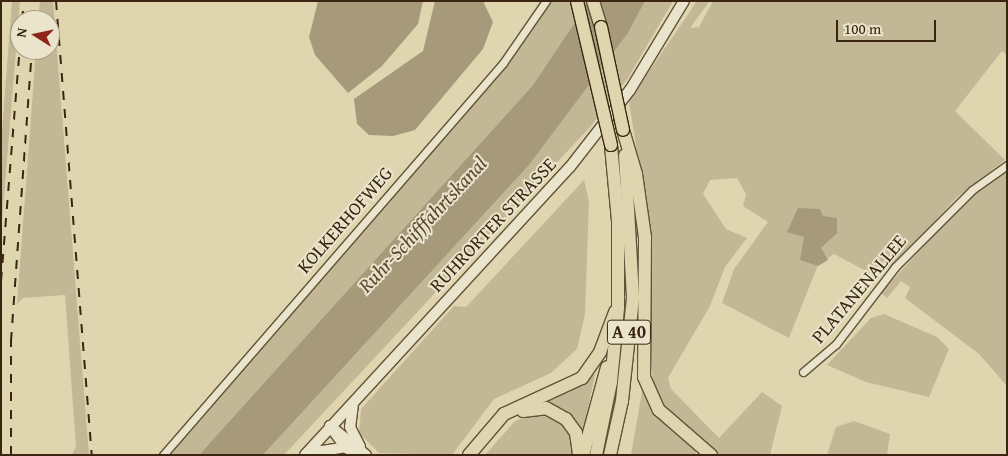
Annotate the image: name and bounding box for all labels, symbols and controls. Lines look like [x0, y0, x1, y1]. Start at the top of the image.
north arrow [10, 10, 60, 60]
scale bar [838, 10, 938, 42]
text: 100 m [844, 18, 881, 39]
text: N [11, 26, 32, 39]
water label: Ruhr-Schifffahrtskanal [353, 151, 491, 297]
street label: RUHRORTER STRASSE [425, 153, 561, 297]
street label: KOLKERHOFWEG [293, 162, 397, 278]
street label: PLATANENALLEE [807, 230, 911, 348]
road number: A 40 [606, 316, 652, 348]

